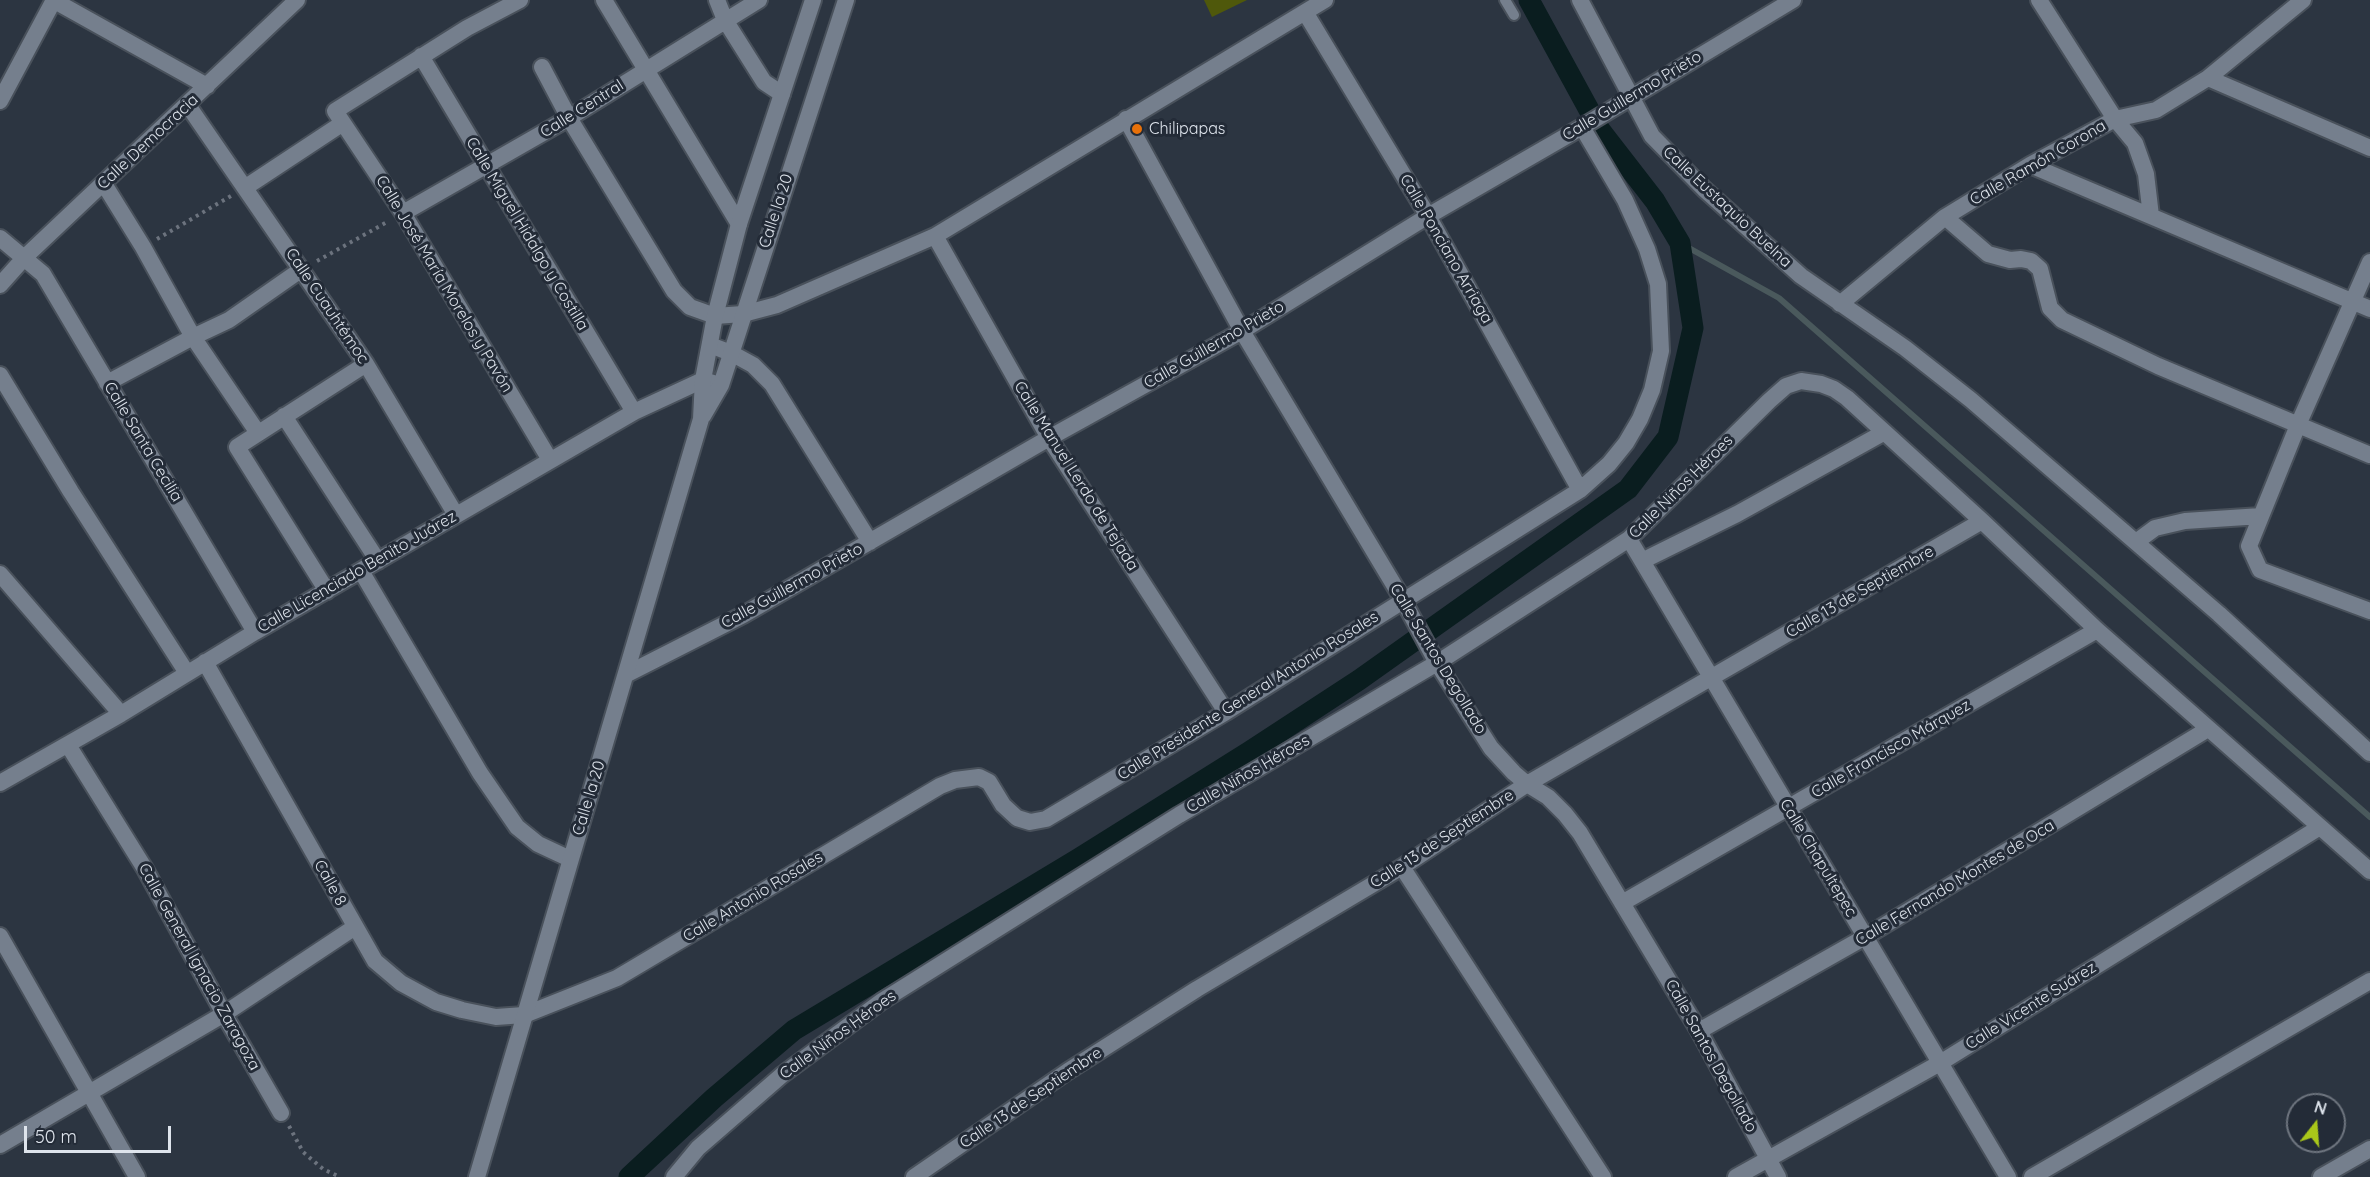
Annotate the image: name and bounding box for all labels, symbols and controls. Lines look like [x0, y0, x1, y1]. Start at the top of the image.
street label: Calle Guillermo Prieto [1559, 47, 1705, 145]
street label: Calle Central [537, 76, 627, 142]
street label: Calle Democracia [94, 90, 202, 194]
street label: Calle Ramón Corona [1967, 116, 2109, 210]
place label: Chilipapas [1149, 119, 1225, 139]
marker: Chilipapas [1130, 122, 1144, 136]
street label: Calle Miguel Hidalgo y Costilla [462, 134, 592, 334]
street label: Calle Eustaquio Buelna [1659, 142, 1795, 272]
street label: Calle la 20 [755, 171, 797, 251]
street label: Calle Ponciano Arriaga [1395, 171, 1497, 327]
street label: Calle José María Morelos y Pavón [371, 172, 517, 396]
street label: Calle Cuauhtémoc [281, 245, 373, 367]
street label: Calle Guillermo Prieto [1141, 297, 1287, 393]
street label: Calle Manuel Lerdo de Tejada [1010, 378, 1142, 574]
street label: Calle Santa Cecilia [100, 379, 186, 505]
street label: Calle Niños Héroes [1625, 431, 1737, 543]
street label: Calle Licenciado Benito Juárez [254, 507, 460, 637]
street label: Calle Guillermo Prieto [718, 539, 866, 633]
street label: Calle 13 de Septiembre [1783, 542, 1937, 642]
street label: Calle Santos Degollado [1386, 580, 1490, 738]
street label: Calle Presidente General Antonio Rosales [1114, 607, 1382, 785]
street label: Calle Francisco Márquez [1808, 696, 1974, 802]
street label: Calle Niños Héroes [1183, 731, 1313, 817]
street label: Calle la 20 [569, 758, 609, 838]
street label: Calle 13 de Septiembre [1367, 785, 1517, 893]
street label: Calle Chapultepec [1775, 796, 1861, 920]
street label: Calle Fernando Montes de Oca [1852, 816, 2058, 950]
street label: Calle Antonio Rosales [680, 848, 826, 946]
street label: Calle 8 [310, 857, 350, 909]
street label: Calle General Ignacio Zaragoza [134, 860, 264, 1074]
street label: Calle Vicente Suárez [1962, 958, 2100, 1054]
street label: Calle Santos Degollado [1661, 976, 1761, 1136]
street label: Calle Niños Héroes [776, 986, 900, 1084]
street label: Calle 13 de Septiembre [956, 1043, 1106, 1153]
north arrow [2286, 1093, 2346, 1153]
text: N [2312, 1096, 2329, 1119]
scale bar [27, 1114, 174, 1152]
text: 50 m [35, 1125, 77, 1148]

